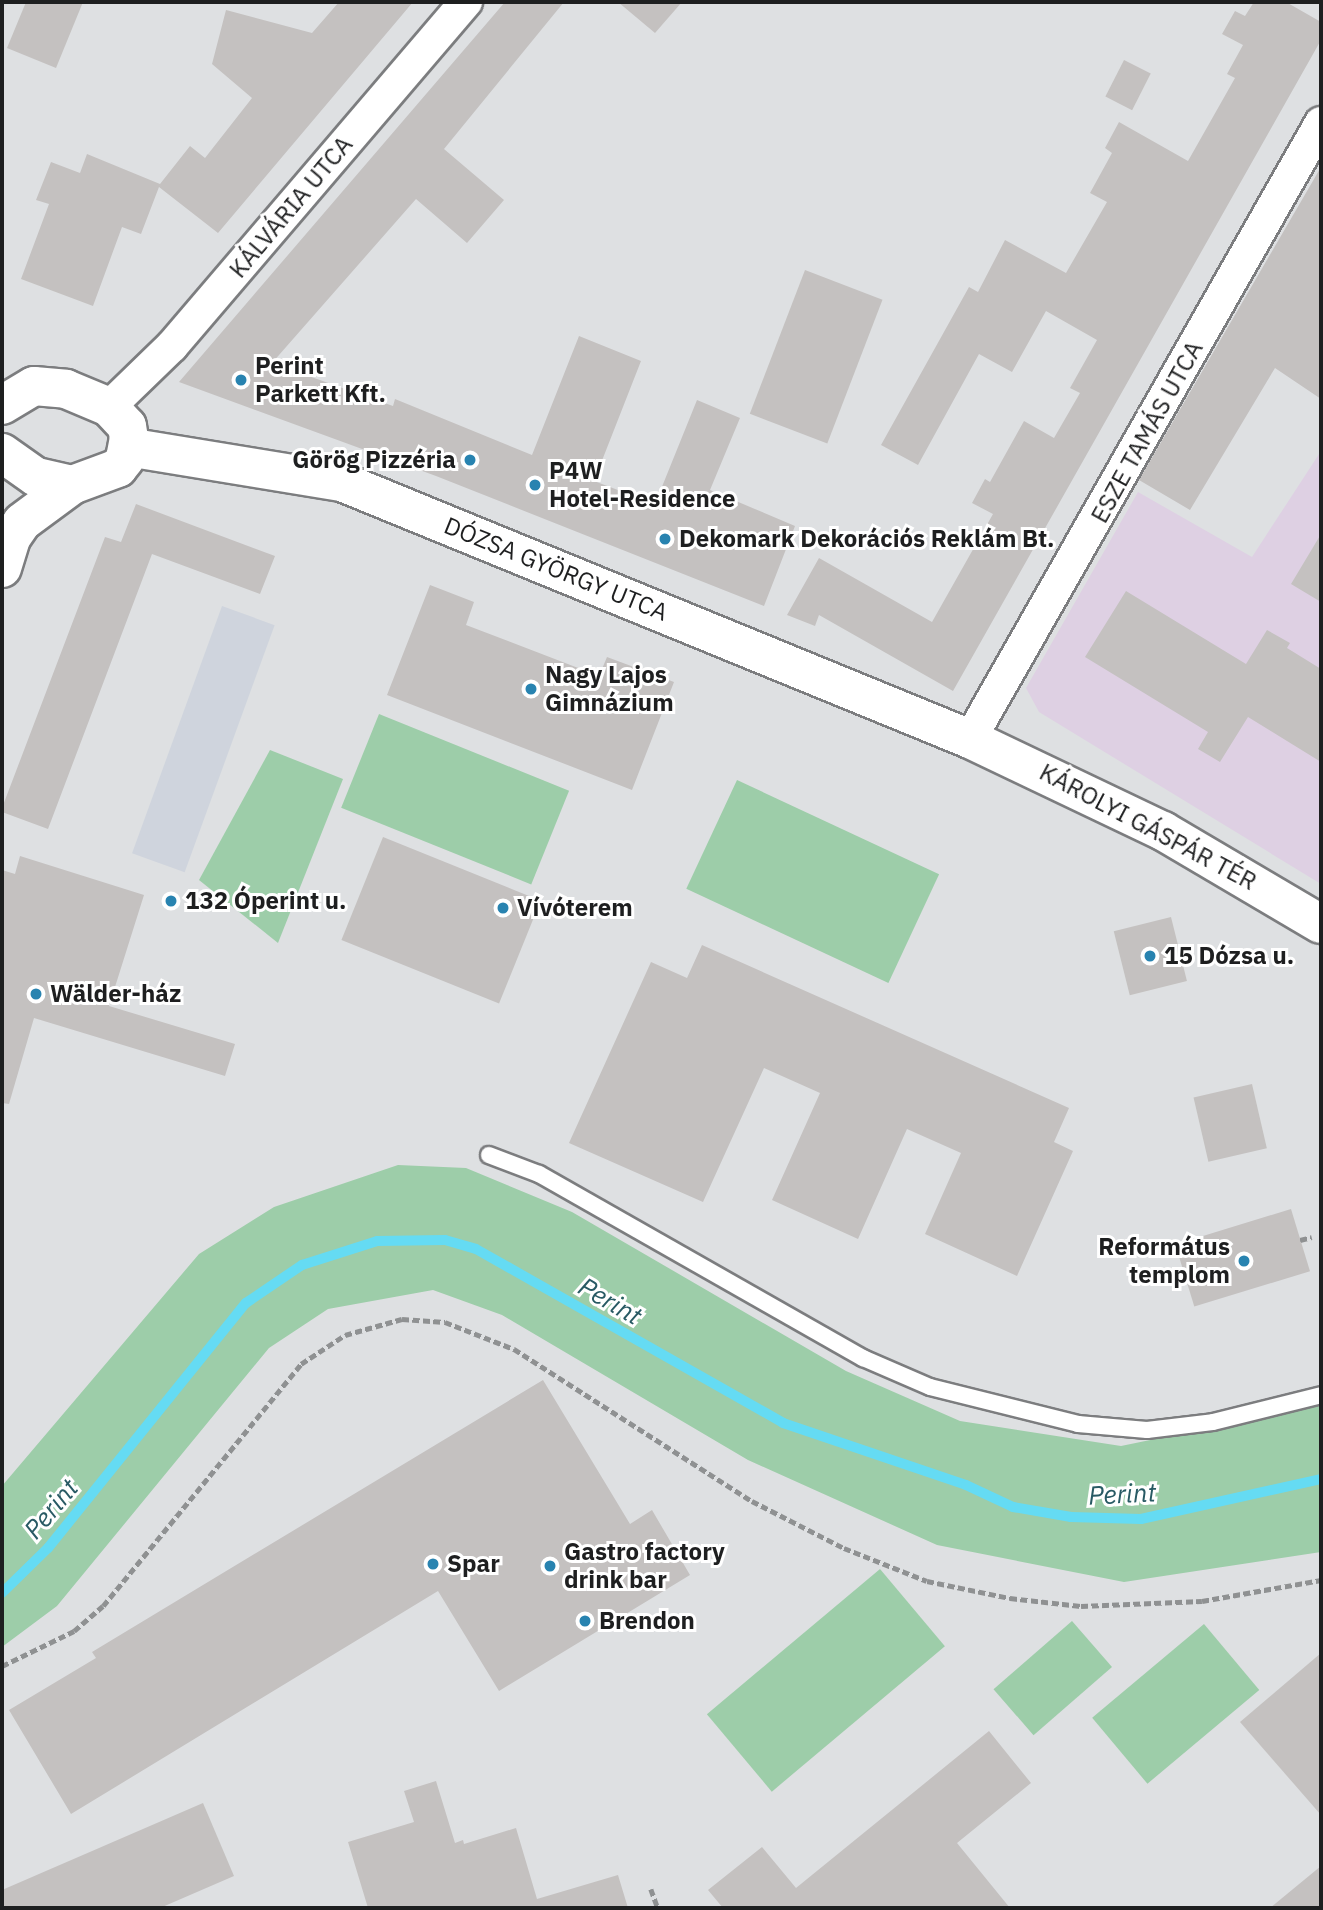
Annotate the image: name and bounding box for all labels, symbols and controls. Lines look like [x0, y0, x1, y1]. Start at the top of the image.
street label: KÁLVÁRIA UTCA [223, 130, 359, 284]
street label: ESZE TAMÁS UTCA [1085, 336, 1209, 528]
place label: Perint Parkett Kft. [255, 352, 386, 408]
marker: Perint Parkett Kft. [233, 372, 249, 388]
place label: Görög Pizzéria [292, 446, 456, 474]
marker: Görög Pizzéria [462, 452, 478, 468]
place label: P4W Hotel-Residence [549, 457, 735, 513]
marker: P4W Hotel-Residence [527, 477, 543, 493]
street label: DÓZSA GYÖRGY UTCA [440, 511, 672, 627]
place label: Dekomark Dekorációs Reklám Bt. [679, 525, 1055, 553]
marker: Dekomark Dekorációs Reklám Bt. [657, 531, 673, 547]
place label: Nagy Lajos Gimnázium [545, 661, 674, 717]
marker: Nagy Lajos Gimnázium [523, 681, 539, 697]
street label: KÁROLYI GÁSPÁR TÉR [1035, 758, 1261, 896]
place label: 132 Óperint u. [185, 887, 347, 915]
marker: 132 Óperint u. [163, 893, 179, 909]
place label: Vívóterem [517, 894, 633, 922]
marker: Vívóterem [495, 900, 511, 916]
place label: 15 Dózsa u. [1164, 942, 1294, 970]
marker: 15 Dózsa u. [1142, 948, 1158, 964]
place label: Wälder-ház [50, 980, 181, 1008]
marker: Wälder-ház [28, 986, 44, 1002]
place label: Református templom [1098, 1233, 1230, 1289]
marker: Református templom [1236, 1253, 1252, 1269]
water label: Perint [573, 1271, 647, 1331]
water label: Perint [17, 1473, 85, 1545]
water label: Perint [1087, 1477, 1157, 1511]
place label: Gastro factory drink bar [564, 1538, 725, 1594]
place label: Spar [447, 1550, 500, 1578]
marker: Spar [425, 1556, 441, 1572]
marker: Gastro factory drink bar [542, 1558, 558, 1574]
place label: Brendon [599, 1607, 695, 1635]
marker: Brendon [577, 1613, 593, 1629]

